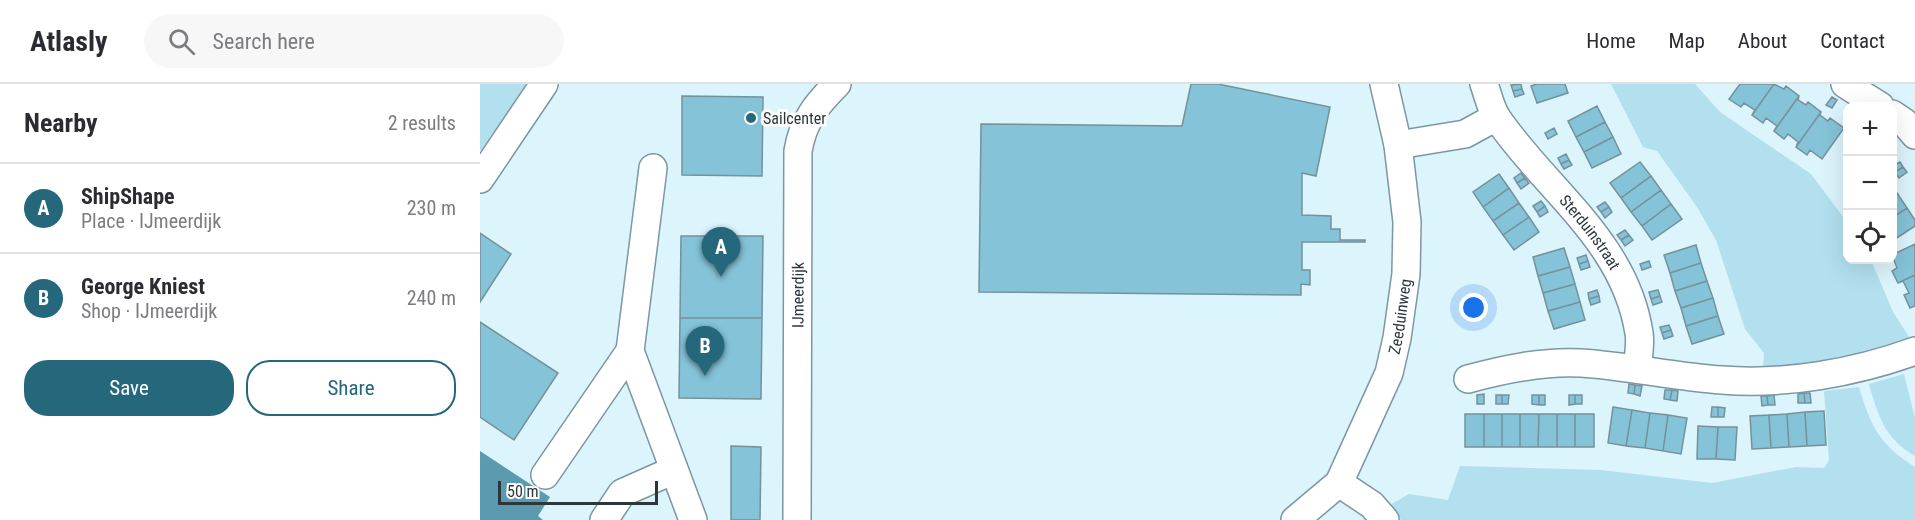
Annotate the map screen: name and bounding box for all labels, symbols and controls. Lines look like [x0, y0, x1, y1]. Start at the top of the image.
search box [144, 14, 564, 68]
text: Atlasly [30, 25, 108, 58]
icon: search [165, 25, 198, 58]
text: Search here [213, 29, 315, 54]
text: Home [1586, 29, 1636, 53]
text: Map [1669, 29, 1705, 53]
text: About [1738, 29, 1787, 53]
text: Contact [1820, 29, 1885, 53]
map controls [1843, 102, 1897, 264]
button: + [1843, 102, 1897, 156]
text: Nearby [24, 108, 98, 138]
place label: Sailcenter [763, 109, 826, 128]
text: 2 results [388, 111, 456, 135]
marker: Sailcenter [744, 111, 758, 125]
button: − [1843, 156, 1897, 210]
text: ShipShape [81, 184, 175, 209]
street label: Sterduinstraat [1556, 191, 1624, 273]
text: A [38, 196, 49, 220]
text: 230 m [407, 196, 456, 220]
text: Place · IJmeerdijk [81, 209, 221, 233]
button: locate [1843, 210, 1897, 264]
pin: A [702, 228, 740, 277]
street label: IJmeerdijk [789, 261, 808, 328]
text: George Kniest [81, 274, 205, 299]
street label: Zeeduinweg [1385, 278, 1415, 356]
text: B [38, 286, 49, 310]
text: 240 m [407, 286, 456, 310]
your location [1459, 293, 1488, 322]
text: Shop · IJmeerdijk [81, 299, 217, 323]
pin: B [686, 326, 724, 376]
button: Save [24, 360, 234, 416]
button: Share [246, 360, 456, 416]
scale bar [498, 478, 658, 506]
text: 50 m [507, 482, 539, 501]

